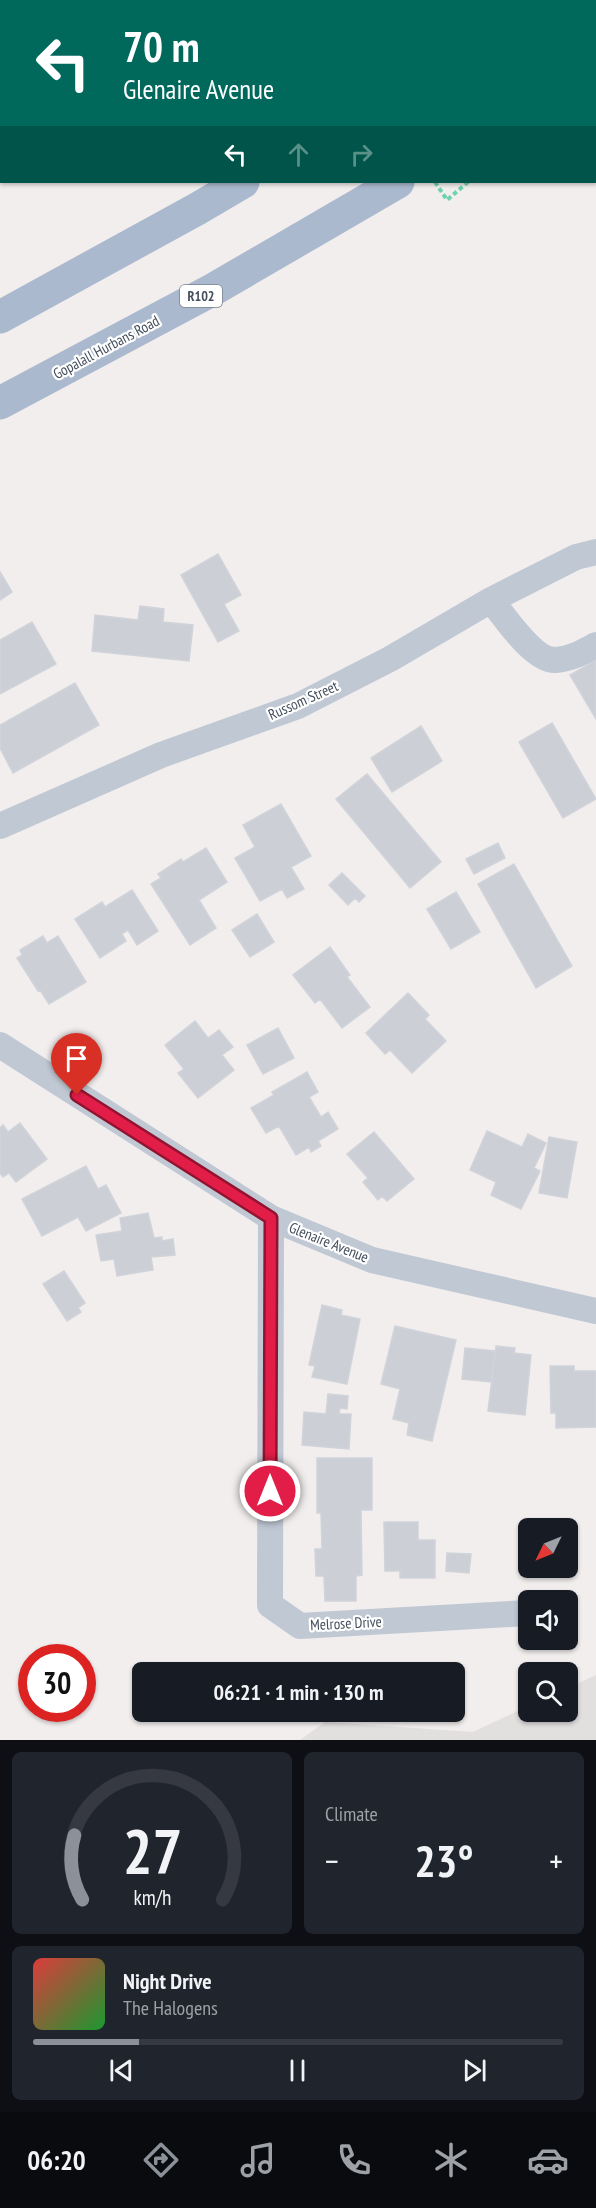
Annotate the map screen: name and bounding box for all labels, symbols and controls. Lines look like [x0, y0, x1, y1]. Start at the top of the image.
text: 70 m [123, 19, 200, 74]
icon: left [24, 24, 102, 102]
text: Glenaire Avenue [123, 72, 274, 106]
icon: left [219, 138, 252, 171]
icon: ahead [282, 138, 315, 171]
icon: right [345, 138, 378, 171]
road number: R102 [180, 285, 222, 307]
street label: Gopalall Hurbans Road [50, 311, 162, 383]
street label: Russom Street [265, 676, 341, 724]
pin [51, 1033, 102, 1095]
icon: arrive [60, 1042, 93, 1075]
street label: Glenaire Avenue [287, 1217, 371, 1267]
position arrow [238, 1459, 302, 1523]
north arrow [518, 1518, 578, 1578]
map controls [518, 1518, 578, 1722]
button: sound [518, 1590, 578, 1650]
street label: Melrose Drive [310, 1612, 382, 1634]
speed limit sign: 30 [18, 1644, 96, 1722]
button: search [518, 1662, 578, 1722]
text: 06:21 · 1 min · 130 m [213, 1678, 384, 1706]
text: Climate [325, 1801, 378, 1827]
text: 27 [122, 1810, 182, 1891]
text: 23° [414, 1831, 474, 1889]
text: − [325, 1839, 339, 1882]
text: + [549, 1839, 563, 1882]
text: km/h [133, 1883, 171, 1911]
text: Night Drive [123, 1967, 212, 1995]
text: The Halogens [123, 1995, 218, 2021]
icon: previous [105, 2054, 138, 2087]
icon: pause [281, 2054, 314, 2087]
icon: next [458, 2054, 491, 2087]
icon: directions [140, 2139, 182, 2181]
icon: music [237, 2139, 279, 2181]
icon: phone [333, 2139, 375, 2181]
icon: climate [430, 2139, 472, 2181]
icon: car [527, 2139, 569, 2181]
text: 06:20 [27, 2143, 86, 2177]

